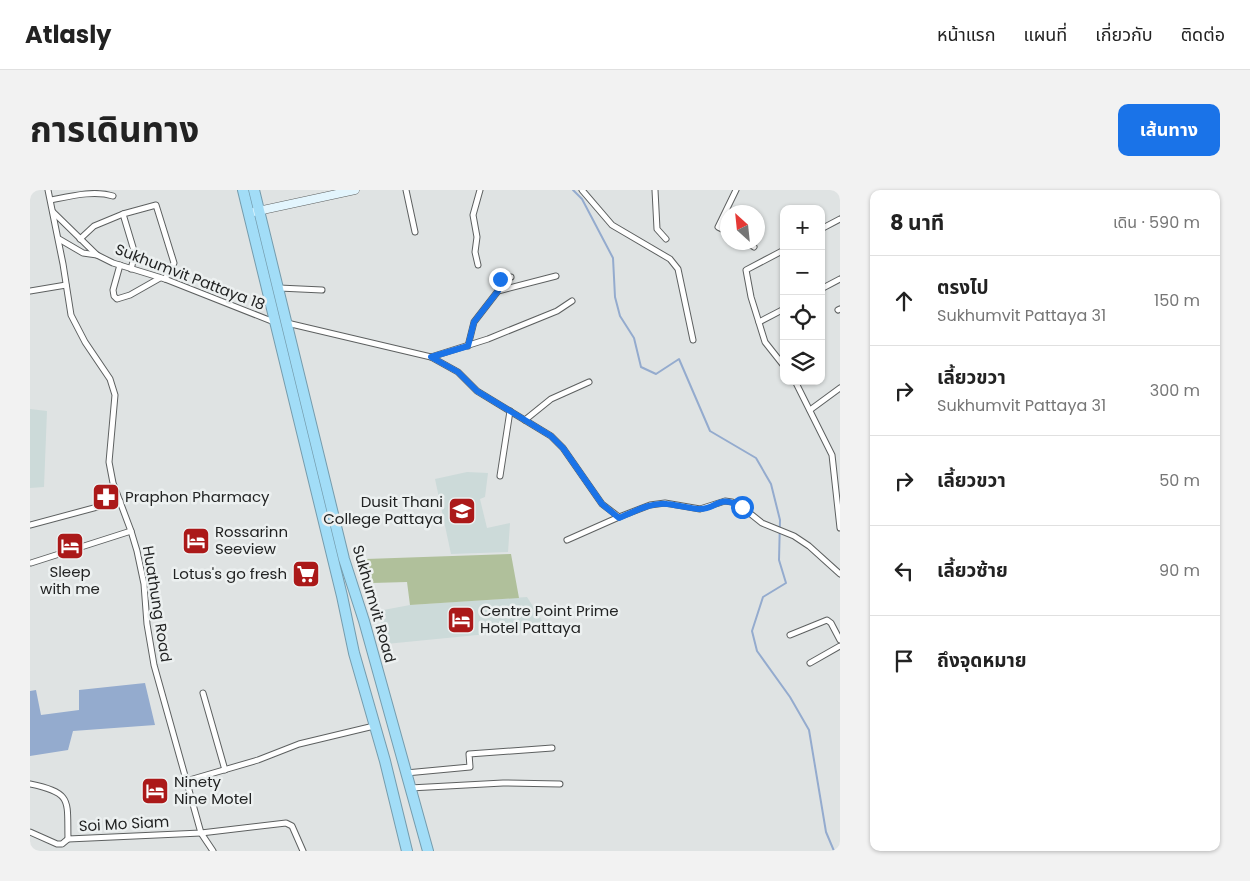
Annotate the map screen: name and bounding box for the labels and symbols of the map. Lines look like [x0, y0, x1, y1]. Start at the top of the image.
north arrow [720, 205, 765, 250]
street label: Sukhumvit Pattaya 18 [112, 238, 268, 315]
route end [489, 268, 512, 291]
pharmacy icon: Praphon Pharmacy [91, 482, 121, 512]
place label: Praphon Pharmacy [125, 486, 270, 507]
place label: Dusit Thani College Pattaya [323, 491, 443, 529]
school or university icon: Dusit Thani College Pattaya [447, 496, 477, 526]
route start [731, 496, 754, 519]
place label: Rossarinn Seeview [215, 521, 288, 559]
hotel icon: Rossarinn Seeview [181, 526, 211, 556]
hotel icon: Sleep with me [55, 531, 85, 561]
street label: Sukhumvit Road [348, 543, 401, 665]
street label: Huathung Road [138, 544, 177, 664]
supermarket icon: Lotus's go fresh [291, 559, 321, 589]
place label: Sleep with me [40, 561, 100, 599]
place label: Lotus's go fresh [173, 563, 287, 584]
place label: Centre Point Prime Hotel Pattaya [480, 600, 619, 638]
hotel icon: Centre Point Prime Hotel Pattaya [446, 605, 476, 635]
place label: Ninety Nine Motel [174, 771, 252, 809]
hotel icon: Ninety Nine Motel [140, 776, 170, 806]
street label: Soi Mo Siam [78, 811, 170, 836]

